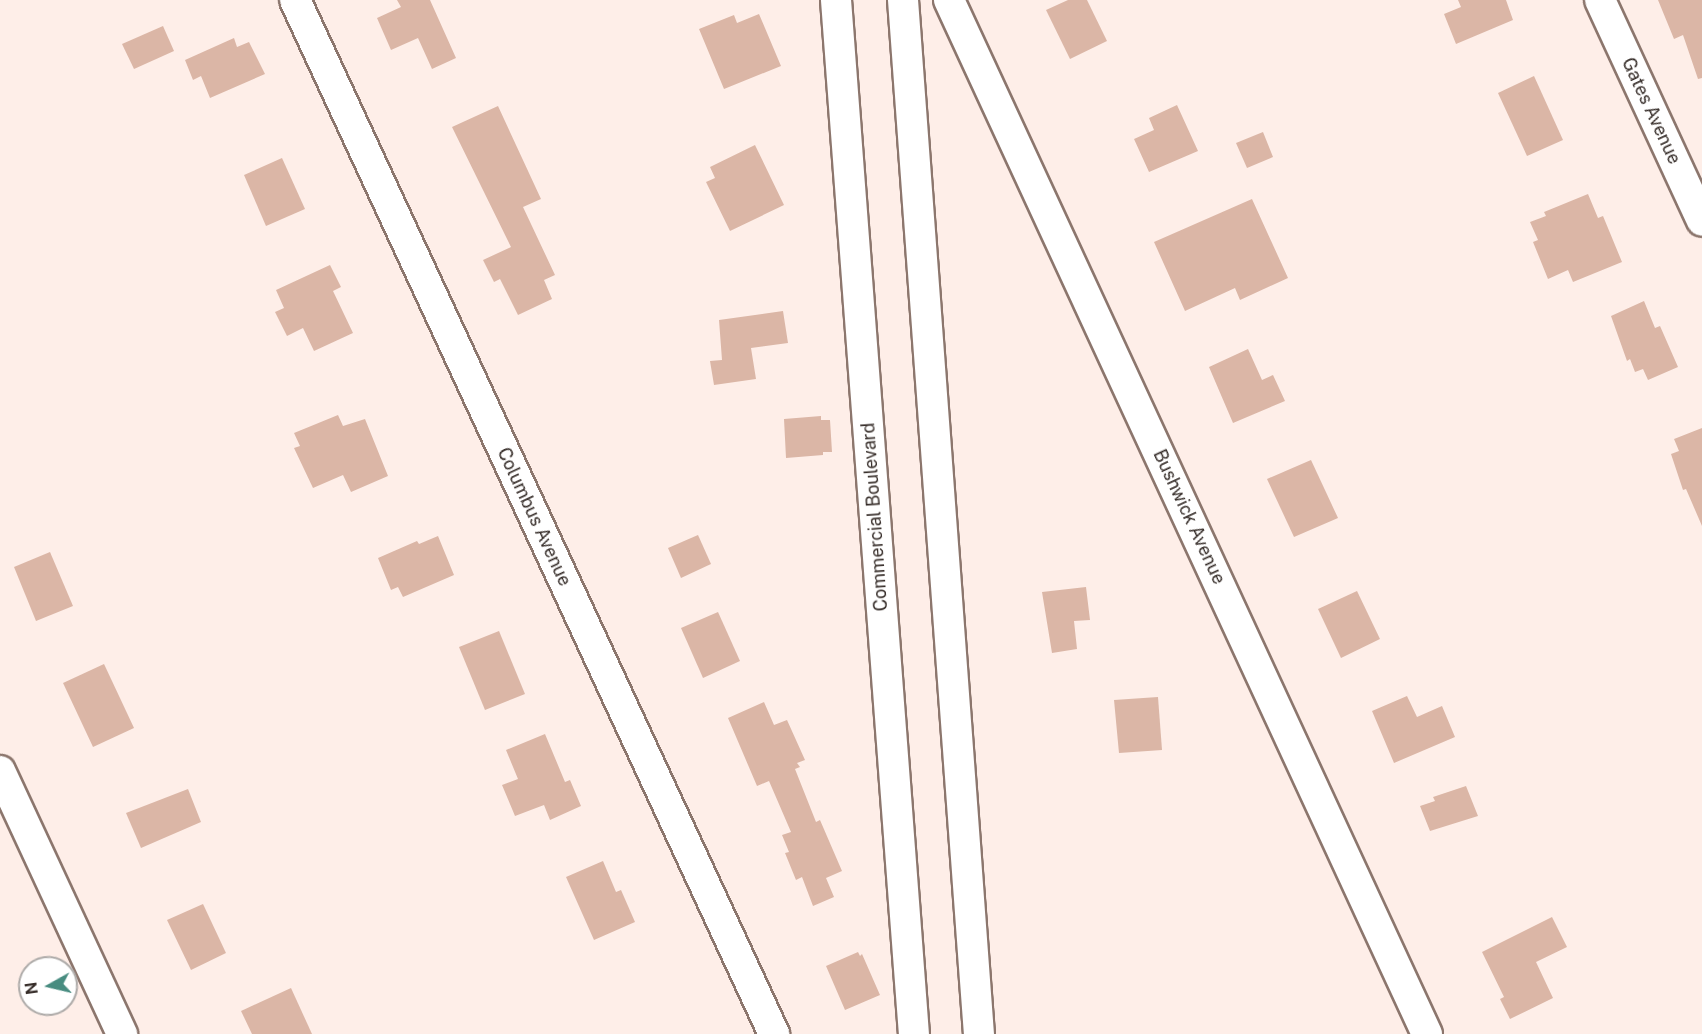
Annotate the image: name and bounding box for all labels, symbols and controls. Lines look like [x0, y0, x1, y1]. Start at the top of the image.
street label: Gates Avenue [1617, 54, 1685, 168]
street label: Commercial Boulevard [858, 422, 892, 612]
street label: Columbus Avenue [492, 444, 576, 590]
street label: Bushwick Avenue [1148, 446, 1230, 588]
north arrow [18, 956, 78, 1016]
text: N [21, 981, 42, 996]

